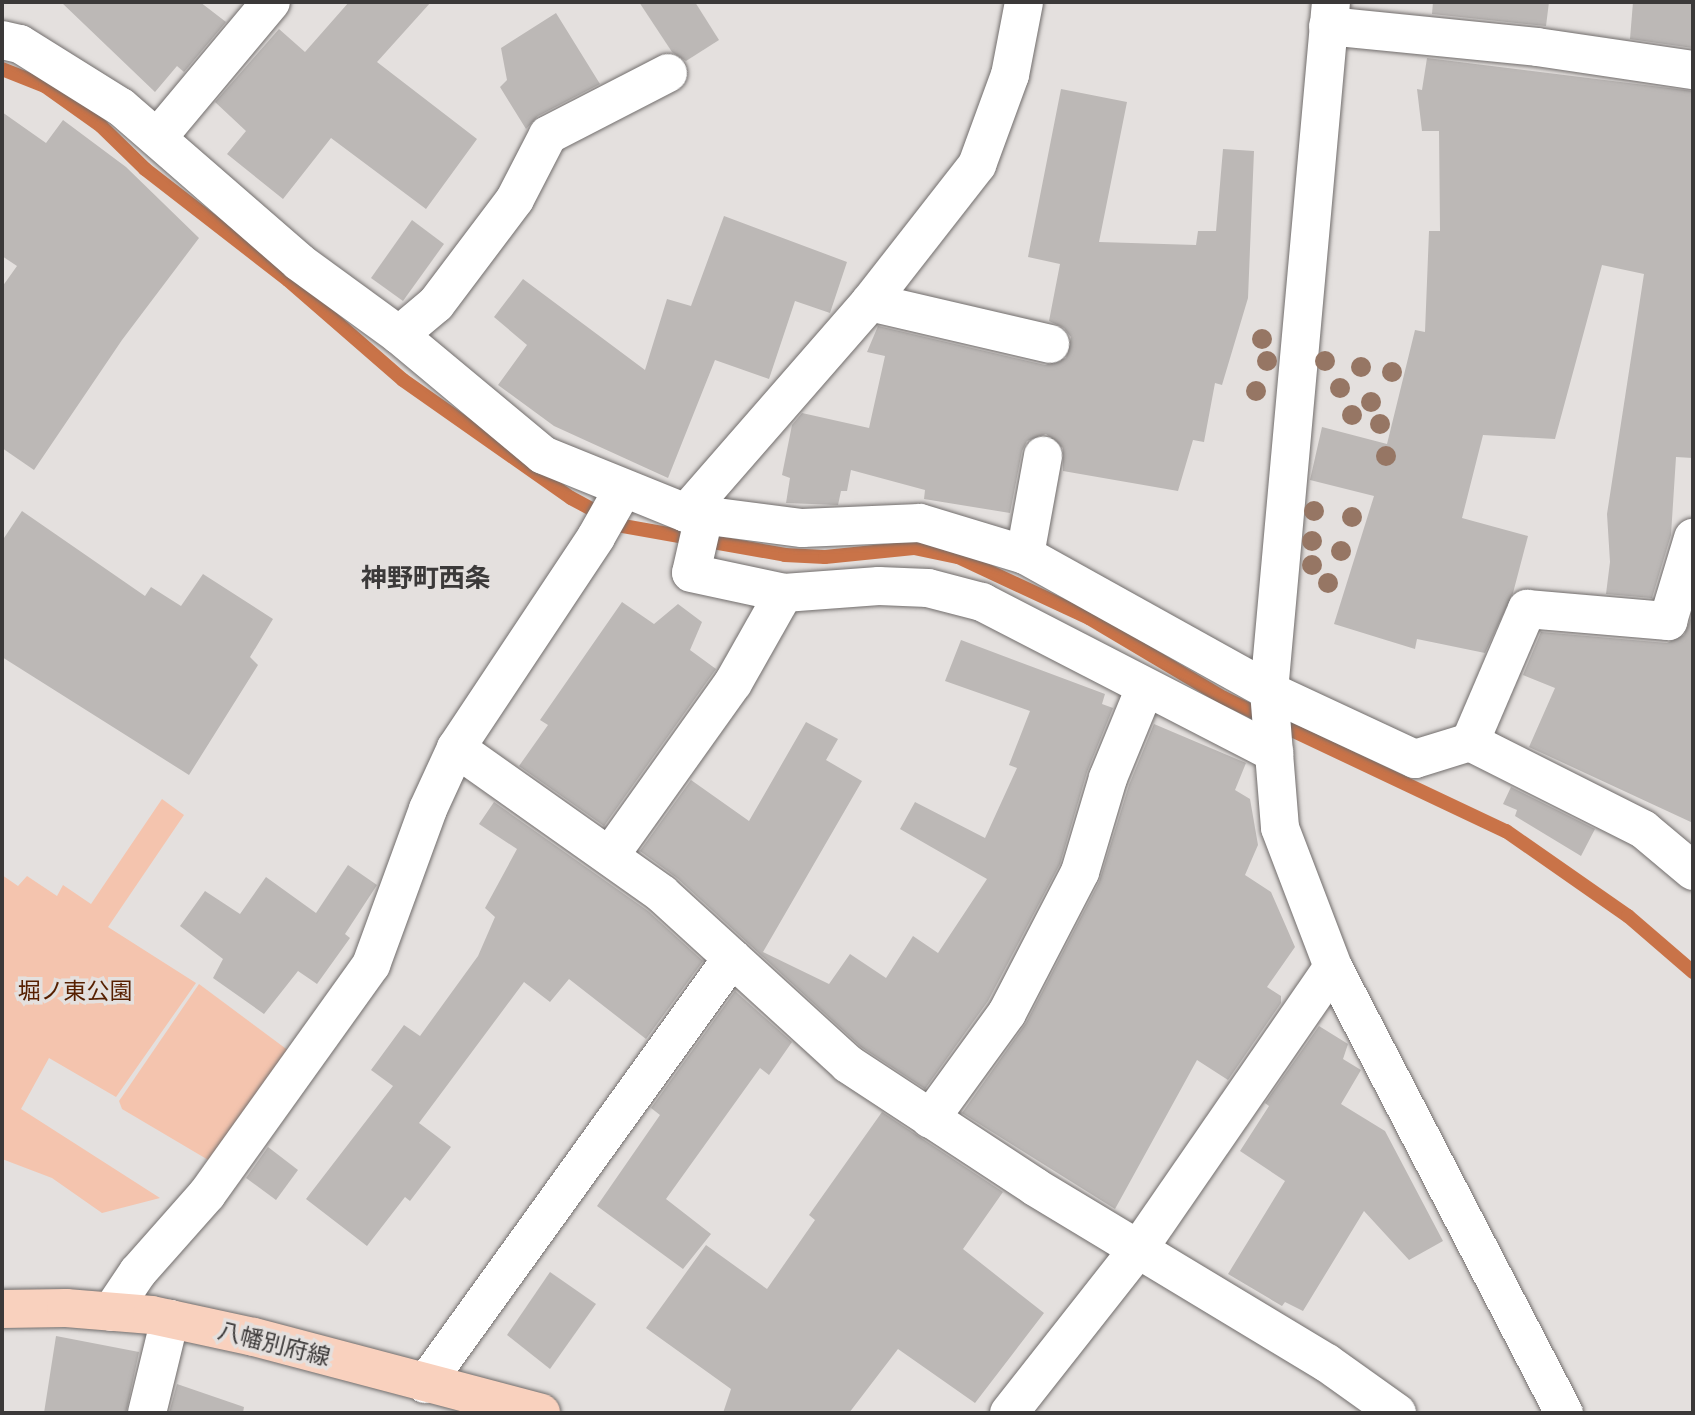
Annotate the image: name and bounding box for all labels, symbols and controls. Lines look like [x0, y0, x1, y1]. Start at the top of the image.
district label: 神野町西条 [361, 563, 491, 595]
park label: 堀ノ東公園 [18, 977, 132, 1005]
street label: 八幡別府線 [215, 1317, 333, 1371]

